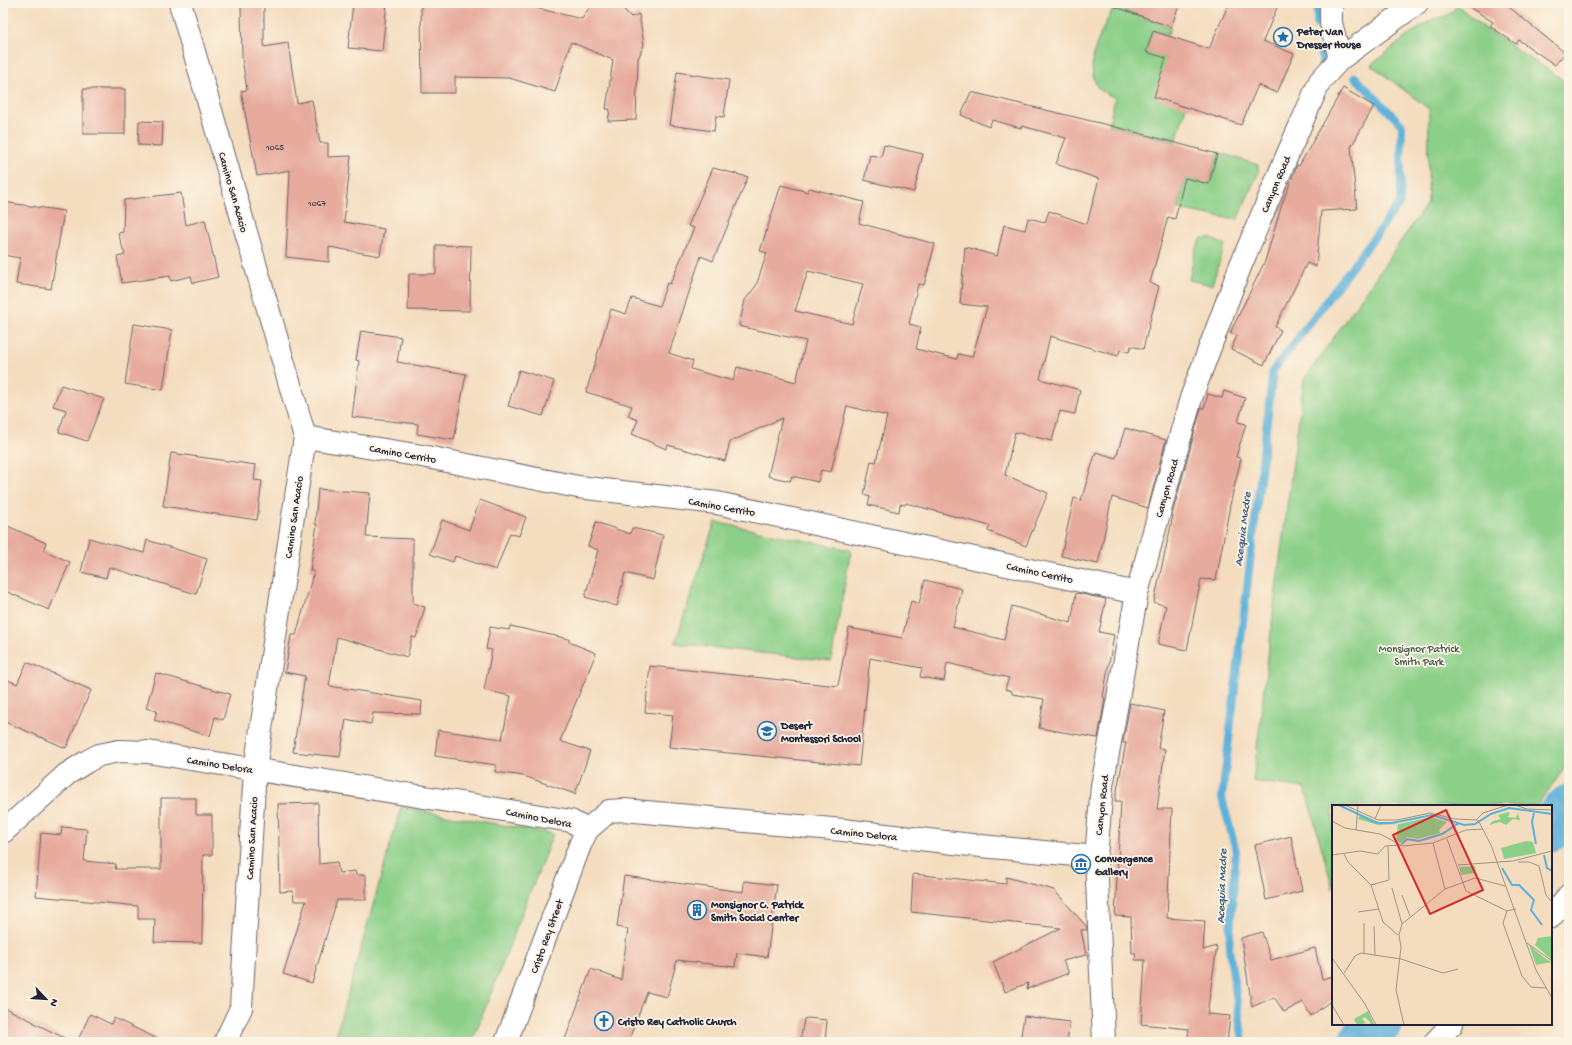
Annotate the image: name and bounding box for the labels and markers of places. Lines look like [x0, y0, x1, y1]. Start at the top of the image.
place icon: Peter Van Dresser House [1272, 26, 1294, 48]
place label: Peter Van Dresser House [1296, 26, 1362, 52]
school or university icon: Desert Montessori School [756, 720, 778, 742]
place label: Desert Montessori School [780, 720, 862, 746]
museum icon: Convergence Gallery [1070, 853, 1092, 875]
place label: Convergence Gallery [1094, 854, 1154, 879]
building icon: Monsignor C. Patrick Smith Social Center [686, 899, 708, 921]
place label: Monsignor C. Patrick Smith Social Center [711, 899, 805, 925]
church icon: Cristo Rey Catholic Church [593, 1010, 615, 1032]
place label: Cristo Rey Catholic Church [617, 1016, 737, 1029]

